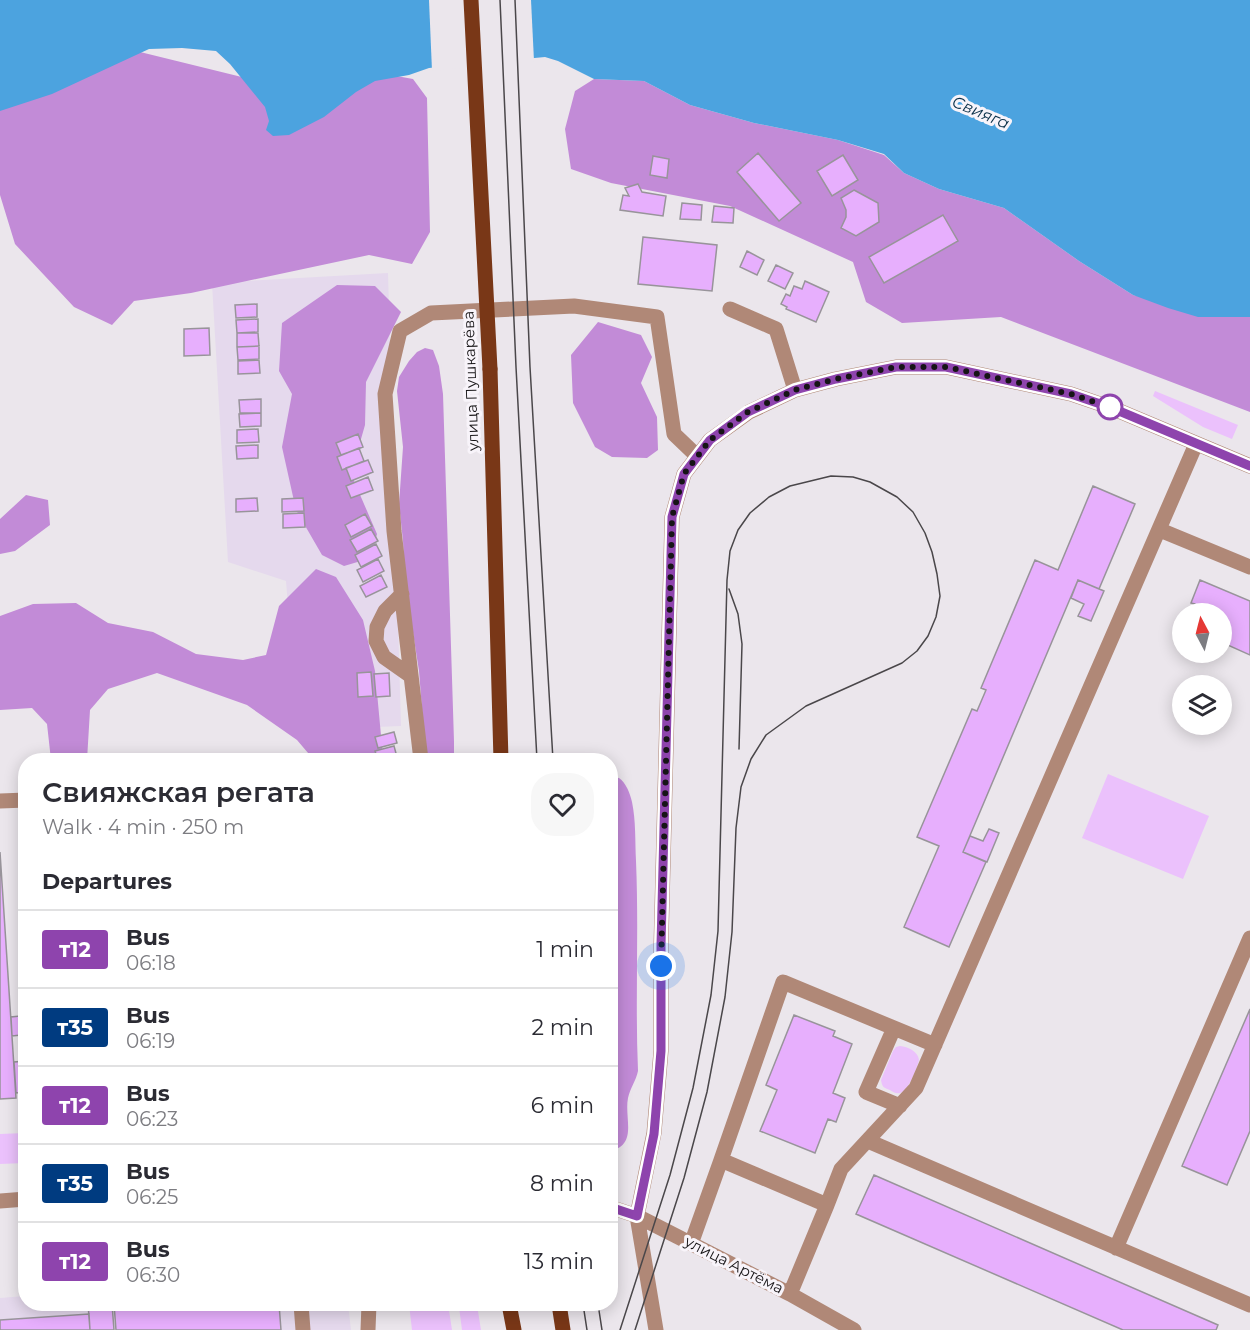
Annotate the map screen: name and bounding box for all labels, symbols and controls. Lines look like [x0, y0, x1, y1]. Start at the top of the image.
water label: Свияга [949, 92, 1012, 133]
street label: улица Пушкарёва [459, 311, 482, 452]
unlabelled marker [1097, 394, 1123, 420]
north arrow [1172, 603, 1232, 663]
map controls [1172, 603, 1232, 735]
button: layers [1172, 675, 1232, 735]
button: heart [531, 773, 594, 836]
text: Свияжская регата [42, 775, 315, 809]
text: Walk · 4 min · 250 m [42, 815, 244, 839]
text: Departures [42, 868, 172, 895]
text: Bus [126, 924, 170, 951]
text: 1 min [536, 936, 594, 963]
text: т12 [59, 937, 91, 962]
text: 06:18 [126, 951, 176, 975]
your location [646, 951, 676, 981]
text: Bus [126, 1002, 170, 1029]
text: 2 min [532, 1014, 594, 1041]
text: т35 [57, 1015, 93, 1040]
text: 06:19 [126, 1029, 175, 1053]
text: Bus [126, 1080, 170, 1107]
text: 6 min [531, 1092, 594, 1119]
text: т12 [59, 1093, 91, 1118]
text: 06:23 [126, 1107, 178, 1131]
text: Bus [126, 1158, 170, 1185]
text: 8 min [530, 1170, 594, 1197]
text: т35 [57, 1171, 93, 1196]
text: 06:25 [126, 1185, 178, 1209]
street label: улица Артёма [681, 1231, 787, 1298]
text: Bus [126, 1236, 170, 1263]
text: 13 min [524, 1248, 594, 1275]
text: т12 [59, 1249, 91, 1274]
text: 06:30 [126, 1263, 180, 1287]

